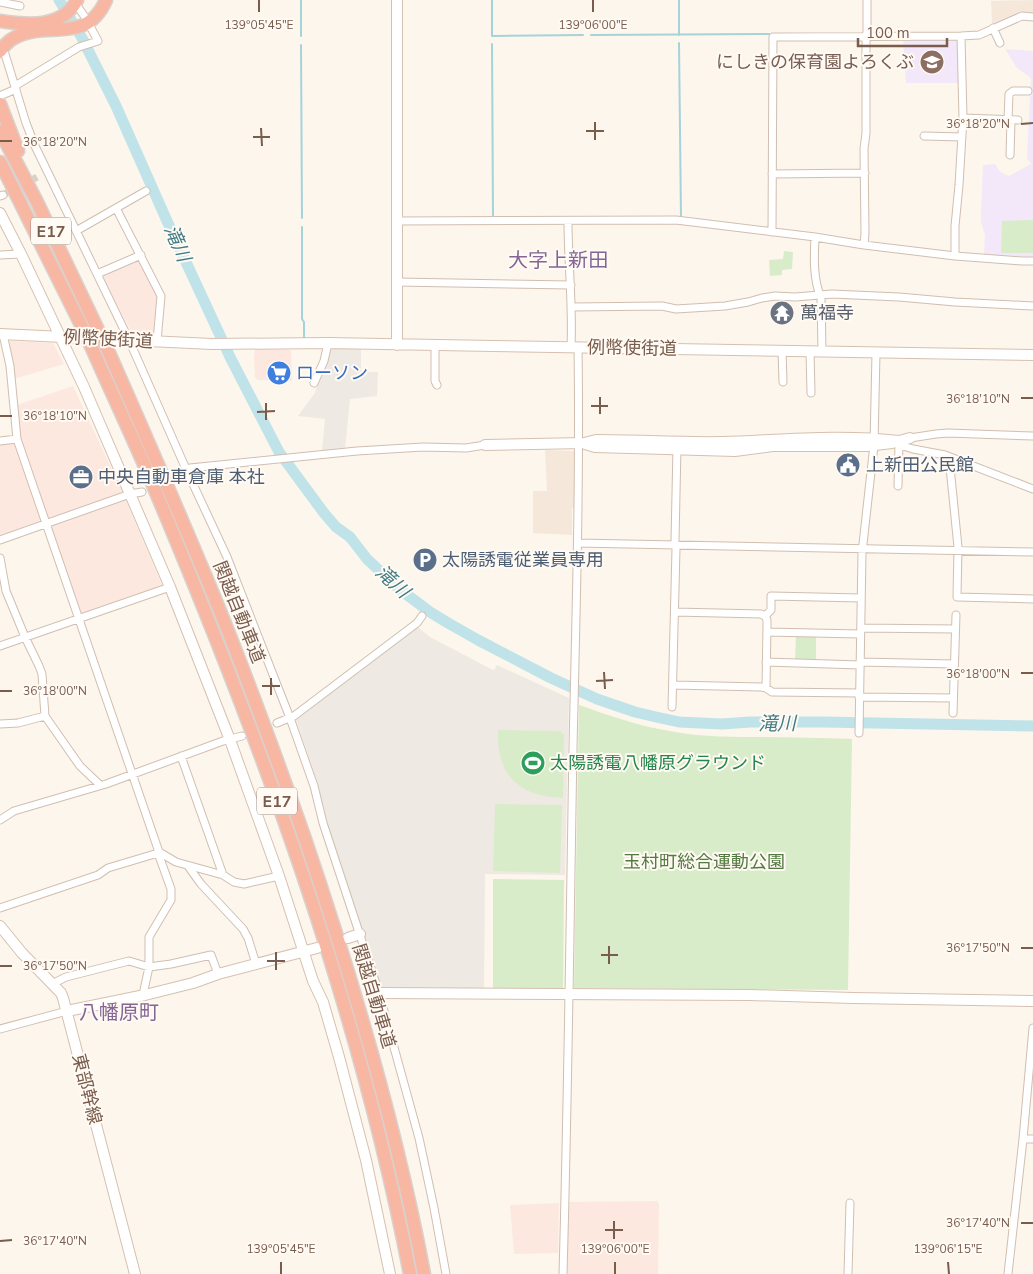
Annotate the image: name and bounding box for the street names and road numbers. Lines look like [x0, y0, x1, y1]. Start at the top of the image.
road number: E17 [31, 218, 71, 245]
street label: 例幣使街道 [62, 325, 154, 353]
street label: 例幣使街道 [587, 335, 677, 361]
street label: 関越自動車道 [208, 557, 270, 667]
road number: E17 [257, 788, 297, 814]
street label: 関越自動車道 [347, 941, 401, 1051]
street label: 東部幹線 [67, 1051, 107, 1127]

